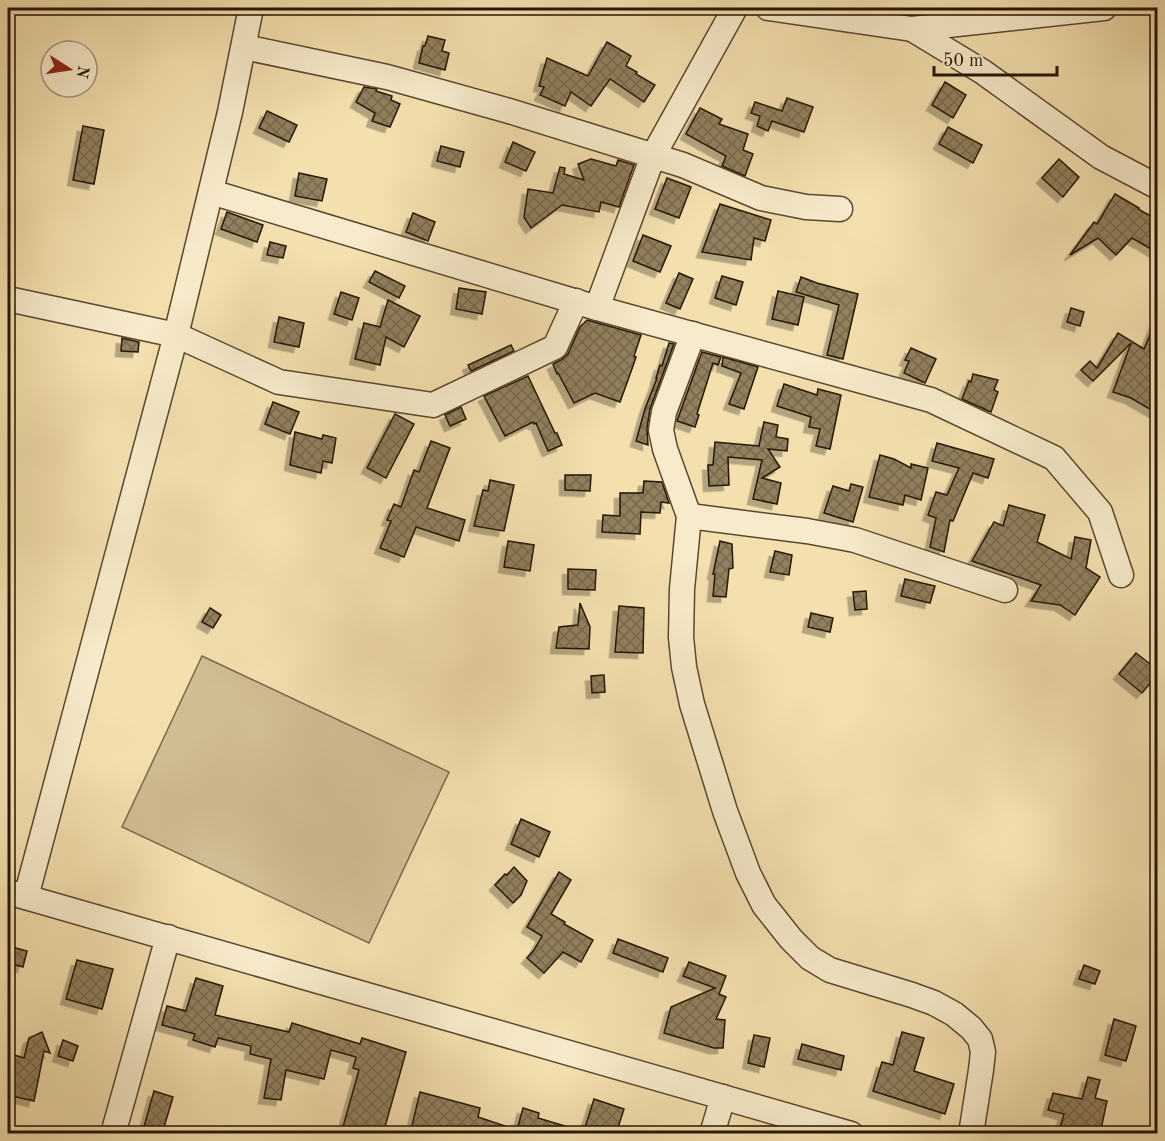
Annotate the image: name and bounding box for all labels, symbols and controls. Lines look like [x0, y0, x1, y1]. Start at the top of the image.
north arrow [39, 39, 99, 99]
scale bar [934, 39, 1057, 77]
text: 50 m [943, 52, 983, 70]
text: N [72, 64, 91, 80]

